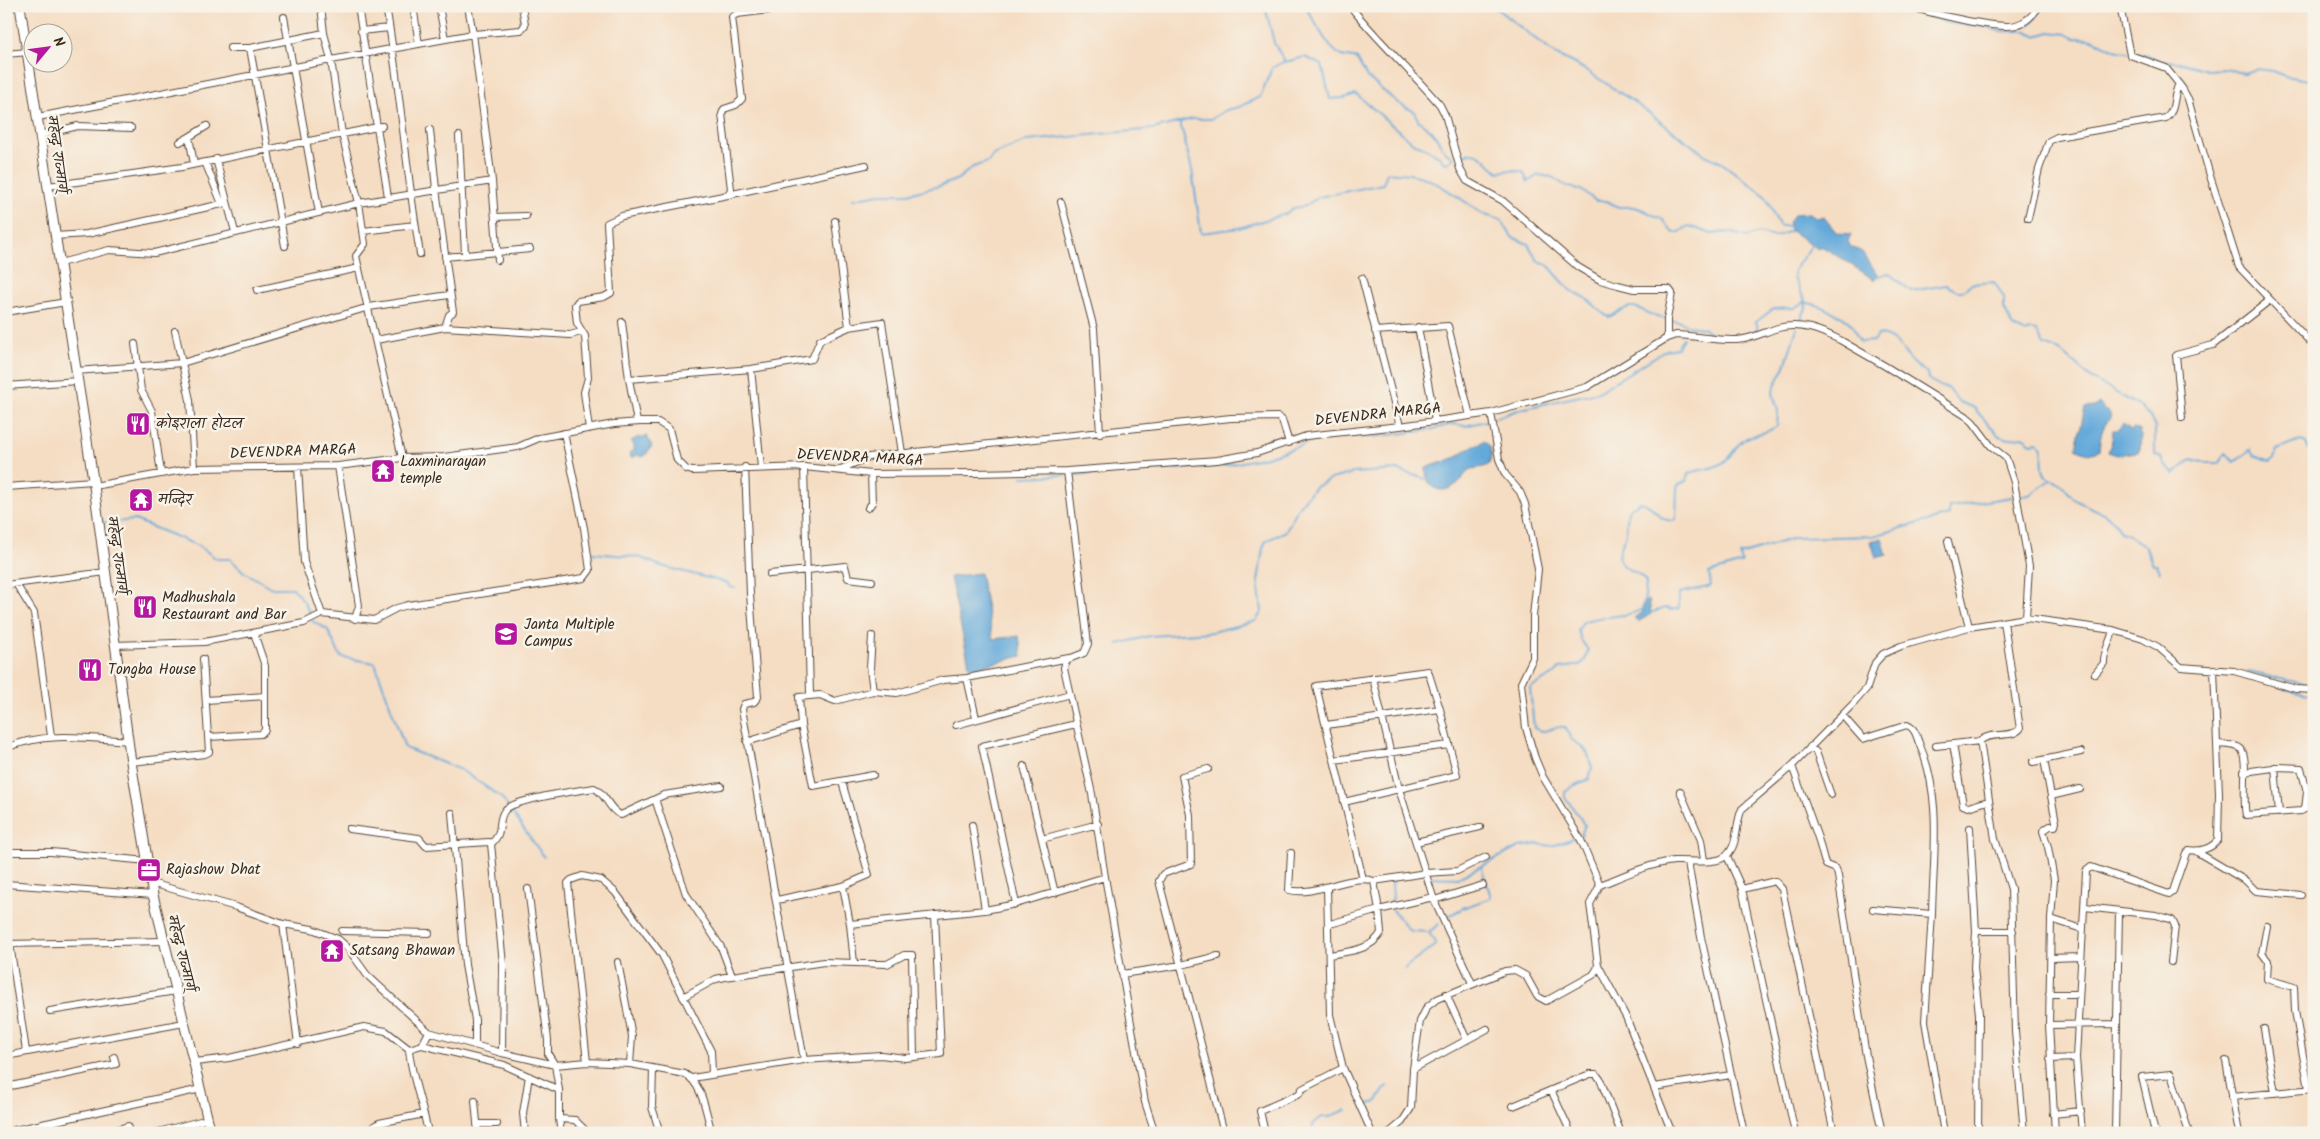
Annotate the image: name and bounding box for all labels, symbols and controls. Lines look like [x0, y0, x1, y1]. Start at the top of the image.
north arrow [22, 22, 72, 72]
text: N [47, 33, 70, 52]
street label: महेन्द्र राज्मार्ग् [40, 114, 75, 198]
street label: DEVENDRA MARGA [1314, 396, 1442, 434]
restaurant icon: कोइराला होटल [125, 411, 151, 437]
place label: कोइराला होटल [156, 412, 245, 436]
street label: DEVENDRA MARGA [229, 438, 357, 466]
street label: DEVENDRA MARGA [796, 443, 924, 473]
place label: Laxminarayan temple [400, 450, 486, 491]
temple icon: Laxminarayan temple [370, 458, 396, 484]
temple icon: मन्दिर [128, 487, 154, 513]
place label: मन्दिर [158, 488, 194, 512]
street label: महेन्द्र राज्मार्ग् [100, 515, 135, 599]
place label: Madhushala Restaurant and Bar [162, 586, 287, 627]
restaurant icon: Madhushala Restaurant and Bar [132, 594, 158, 620]
place label: Janta Multiple Campus [524, 613, 615, 654]
school or university icon: Janta Multiple Campus [493, 621, 519, 647]
restaurant icon: Tongba House [77, 657, 103, 683]
place label: Tongba House [108, 658, 196, 682]
office icon: Rajashow Dhat [136, 857, 162, 883]
place label: Rajashow Dhat [166, 858, 261, 882]
street label: महेन्द्र राज्मार्ग् [160, 912, 203, 997]
temple icon: Satsang Bhawan [319, 938, 345, 964]
place label: Satsang Bhawan [350, 939, 455, 963]

